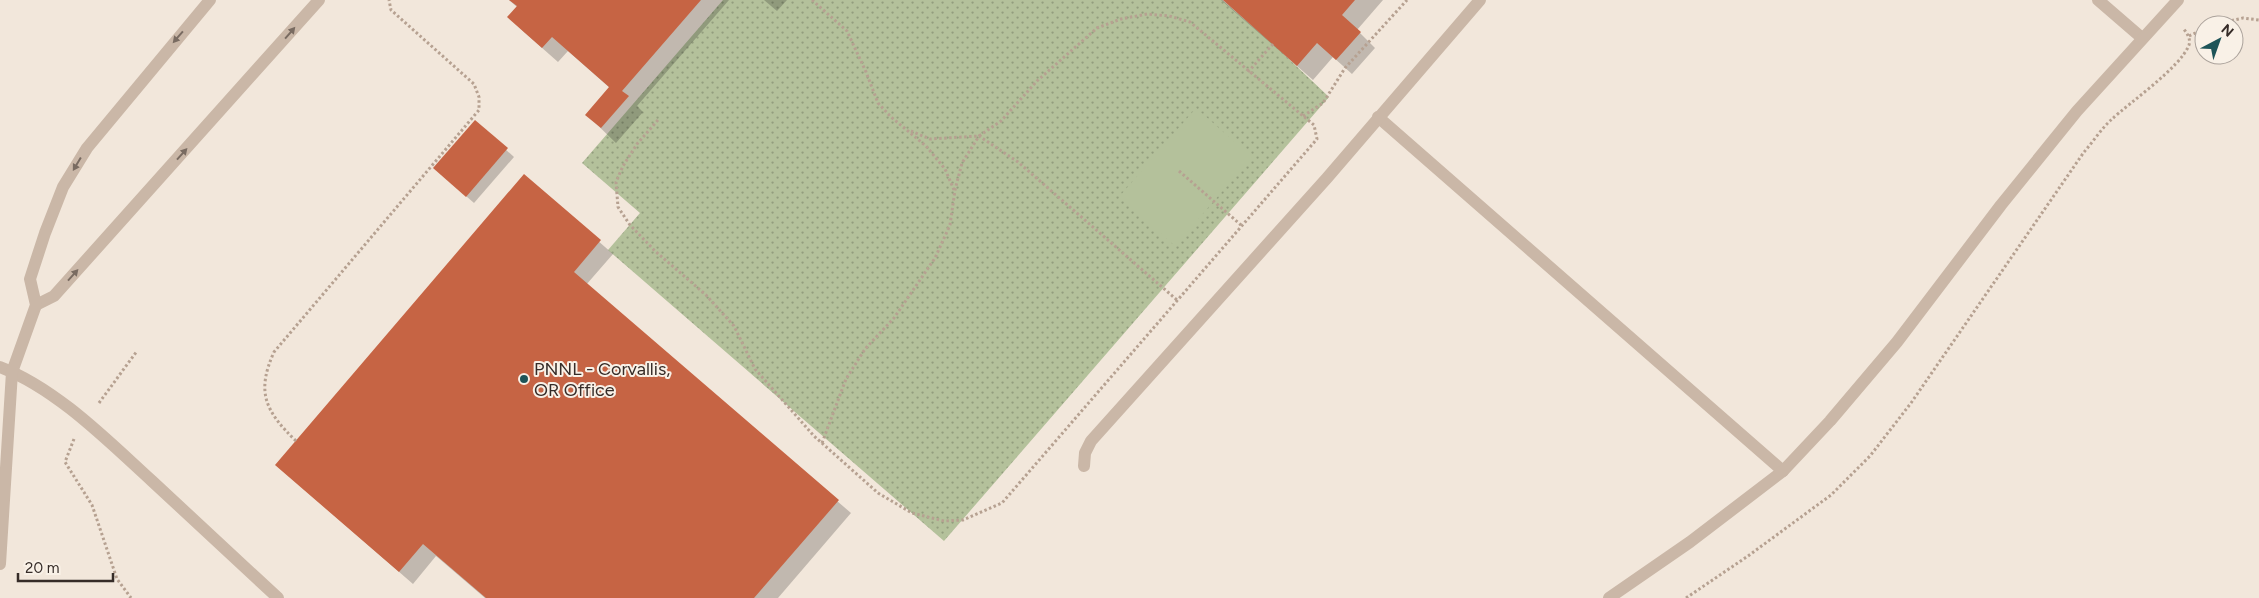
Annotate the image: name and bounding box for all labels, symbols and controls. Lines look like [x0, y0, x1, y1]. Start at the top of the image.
north arrow [2194, 15, 2244, 65]
text: N [2218, 21, 2237, 41]
one-way arrow [284, 27, 295, 39]
one-way arrow [173, 30, 184, 43]
one-way arrow [176, 149, 188, 161]
one-way arrow [73, 157, 82, 170]
one-way arrow [67, 269, 79, 281]
place label: PNNL - Corvallis, OR Office [534, 358, 670, 401]
marker: PNNL - Corvallis, OR Office [518, 373, 530, 385]
scale bar [18, 550, 112, 582]
text: 20 m [25, 559, 59, 577]

